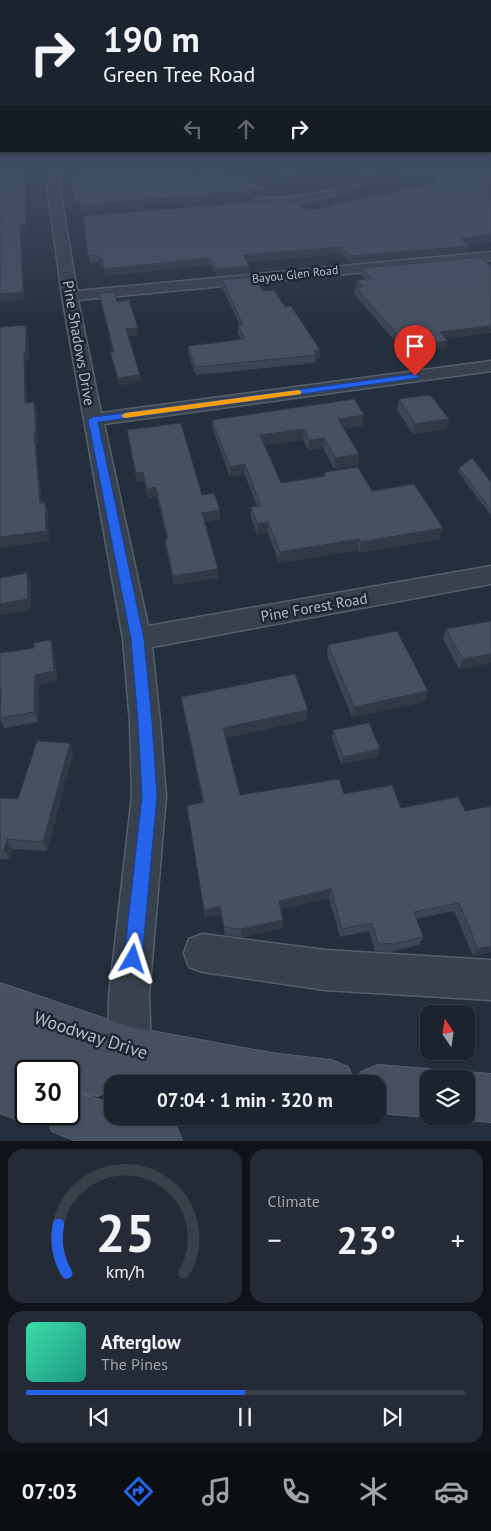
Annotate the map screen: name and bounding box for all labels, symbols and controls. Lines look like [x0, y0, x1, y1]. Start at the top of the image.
text: 190 m [103, 16, 200, 62]
icon: right [20, 20, 85, 85]
text: Green Tree Road [103, 60, 255, 88]
icon: left [179, 115, 207, 143]
icon: ahead [232, 115, 260, 143]
icon: right [285, 115, 313, 143]
street label: Bayou Glen Road [251, 262, 339, 286]
street label: Pine Shadows Drive [59, 279, 99, 407]
pin [394, 325, 436, 376]
icon: arrive [401, 332, 429, 360]
street label: Pine Forest Road [259, 588, 369, 626]
position arrow [106, 932, 158, 984]
north arrow [420, 1005, 475, 1060]
map controls [420, 1005, 475, 1125]
street label: Woodway Drive [31, 1006, 151, 1064]
speed limit sign: 30 [15, 1060, 80, 1125]
button: layers [420, 1070, 475, 1125]
text: 07:04 · 1 min · 320 m [157, 1088, 333, 1112]
text: Climate [268, 1191, 320, 1211]
text: 25 [95, 1199, 154, 1266]
text: 23° [336, 1215, 396, 1264]
text: − [268, 1221, 282, 1258]
text: + [451, 1221, 465, 1258]
text: km/h [105, 1260, 144, 1283]
text: Afterglow [101, 1330, 181, 1354]
text: The Pines [101, 1354, 168, 1374]
icon: previous [85, 1403, 113, 1431]
icon: pause [231, 1403, 259, 1431]
icon: next [378, 1403, 406, 1431]
icon: directions [121, 1474, 156, 1509]
icon: music [199, 1474, 234, 1509]
icon: phone [278, 1474, 313, 1509]
icon: climate [356, 1474, 391, 1509]
icon: car [434, 1474, 469, 1509]
text: 07:03 [22, 1477, 78, 1505]

